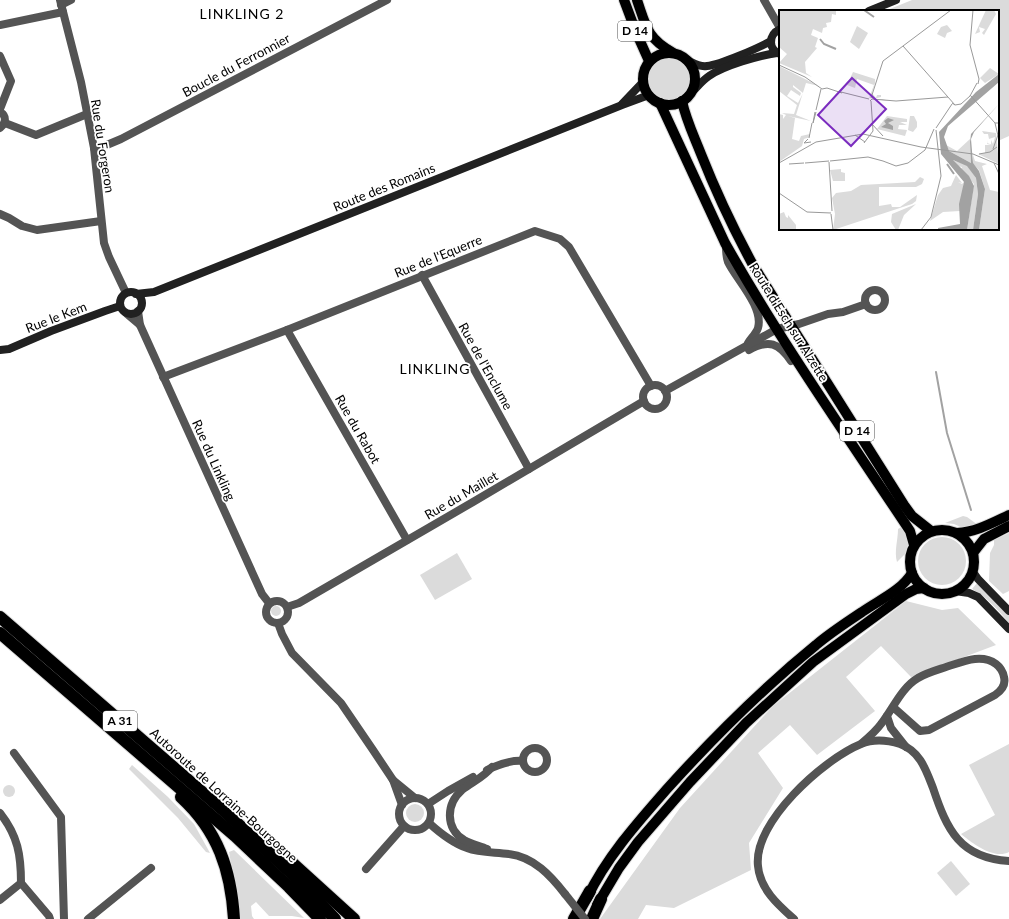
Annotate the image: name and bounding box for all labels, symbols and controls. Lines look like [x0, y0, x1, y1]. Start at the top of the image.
district label: LINKLING 2 [200, 5, 284, 22]
inset map [779, 10, 999, 230]
road number: D 14 [618, 21, 652, 41]
street label: Boucle du Ferronnier [179, 30, 293, 100]
street label: Rue du Forgeron [88, 98, 118, 194]
street label: Route des Romains [331, 159, 438, 215]
street label: Rue de l'Equerre [392, 231, 484, 281]
street label: Route d'Esch sur Alzette [746, 260, 832, 385]
street label: Rue le Kem [23, 298, 89, 336]
street label: Rue de l'Enclume [455, 320, 517, 412]
district label: LINKLING [399, 360, 471, 377]
street label: Rue du Rabot [332, 392, 384, 467]
street label: Rue du Linkling [189, 417, 239, 503]
road number: D 14 [840, 421, 874, 441]
street label: Rue du Maillet [421, 467, 501, 522]
road number: A 31 [103, 711, 137, 731]
street label: Autoroute de Lorraine-Bourgogne [147, 724, 301, 866]

